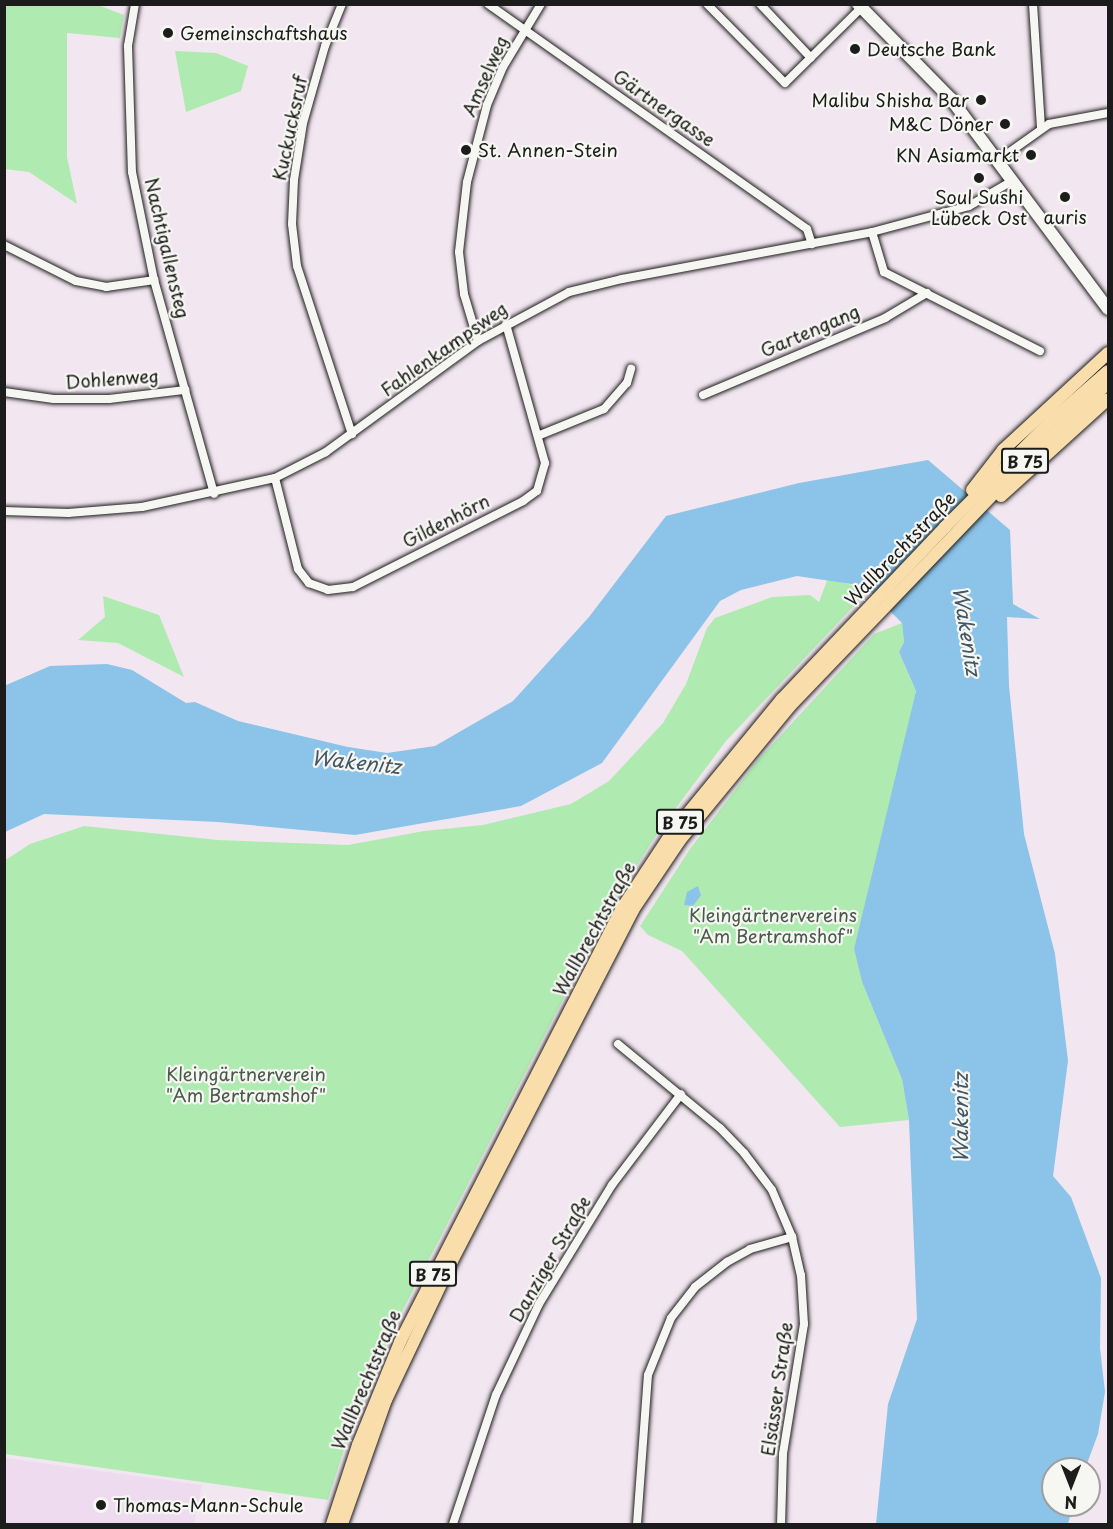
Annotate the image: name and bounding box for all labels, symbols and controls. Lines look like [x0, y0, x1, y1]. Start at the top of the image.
place label: Gemeinschaftshaus [180, 22, 348, 44]
marker: Gemeinschaftshaus [161, 26, 175, 40]
street label: Amselweg [458, 32, 512, 120]
place label: Deutsche Bank [867, 38, 996, 60]
marker: Deutsche Bank [848, 42, 862, 56]
street label: Gärtnergasse [609, 65, 719, 151]
street label: Kuckucksruf [268, 74, 312, 182]
place label: Malibu Shisha Bar [812, 89, 969, 111]
marker: Malibu Shisha Bar [974, 93, 988, 107]
place label: M&C Döner [888, 113, 993, 135]
marker: M&C Döner [998, 117, 1012, 131]
place label: St. Annen-Stein [478, 139, 617, 161]
marker: St. Annen-Stein [459, 143, 473, 157]
place label: KN Asiamarkt [895, 144, 1019, 166]
marker: KN Asiamarkt [1024, 148, 1038, 162]
marker: Soul Sushi Lübeck Ost [972, 171, 986, 185]
street label: Nachtigallensteg [140, 176, 194, 320]
place label: Soul Sushi Lübeck Ost [931, 187, 1027, 230]
marker: auris [1058, 190, 1072, 204]
place label: auris [1043, 206, 1087, 228]
street label: Fahlenkampsweg [377, 297, 511, 401]
street label: Gartengang [757, 300, 863, 362]
street label: Dohlenweg [64, 365, 160, 393]
road number: B 75 [1001, 448, 1049, 474]
street label: Wallbrechtstraße [840, 488, 960, 610]
street label: Gildenhörn [399, 490, 493, 552]
water label: Wakenitz [948, 585, 986, 677]
water label: Wakenitz [310, 745, 402, 779]
road number: B 75 [656, 809, 704, 835]
street label: Wallbrechtstraße [548, 858, 640, 1000]
park label: Kleingärtnervereins "Am Bertramshof" [689, 905, 857, 948]
park label: Kleingärtnerverein "Am Bertramshof" [166, 1064, 326, 1106]
water label: Wakenitz [948, 1073, 972, 1163]
street label: Danziger Straße [505, 1192, 595, 1326]
road number: B 75 [409, 1261, 457, 1287]
street label: Wallbrechtstraße [327, 1307, 405, 1453]
street label: Elsässer Straße [757, 1320, 797, 1458]
north arrow [1041, 1457, 1101, 1517]
text: N [1065, 1491, 1077, 1515]
place label: Thomas-Mann-Schule [113, 1494, 304, 1516]
marker: Thomas-Mann-Schule [94, 1498, 108, 1512]

